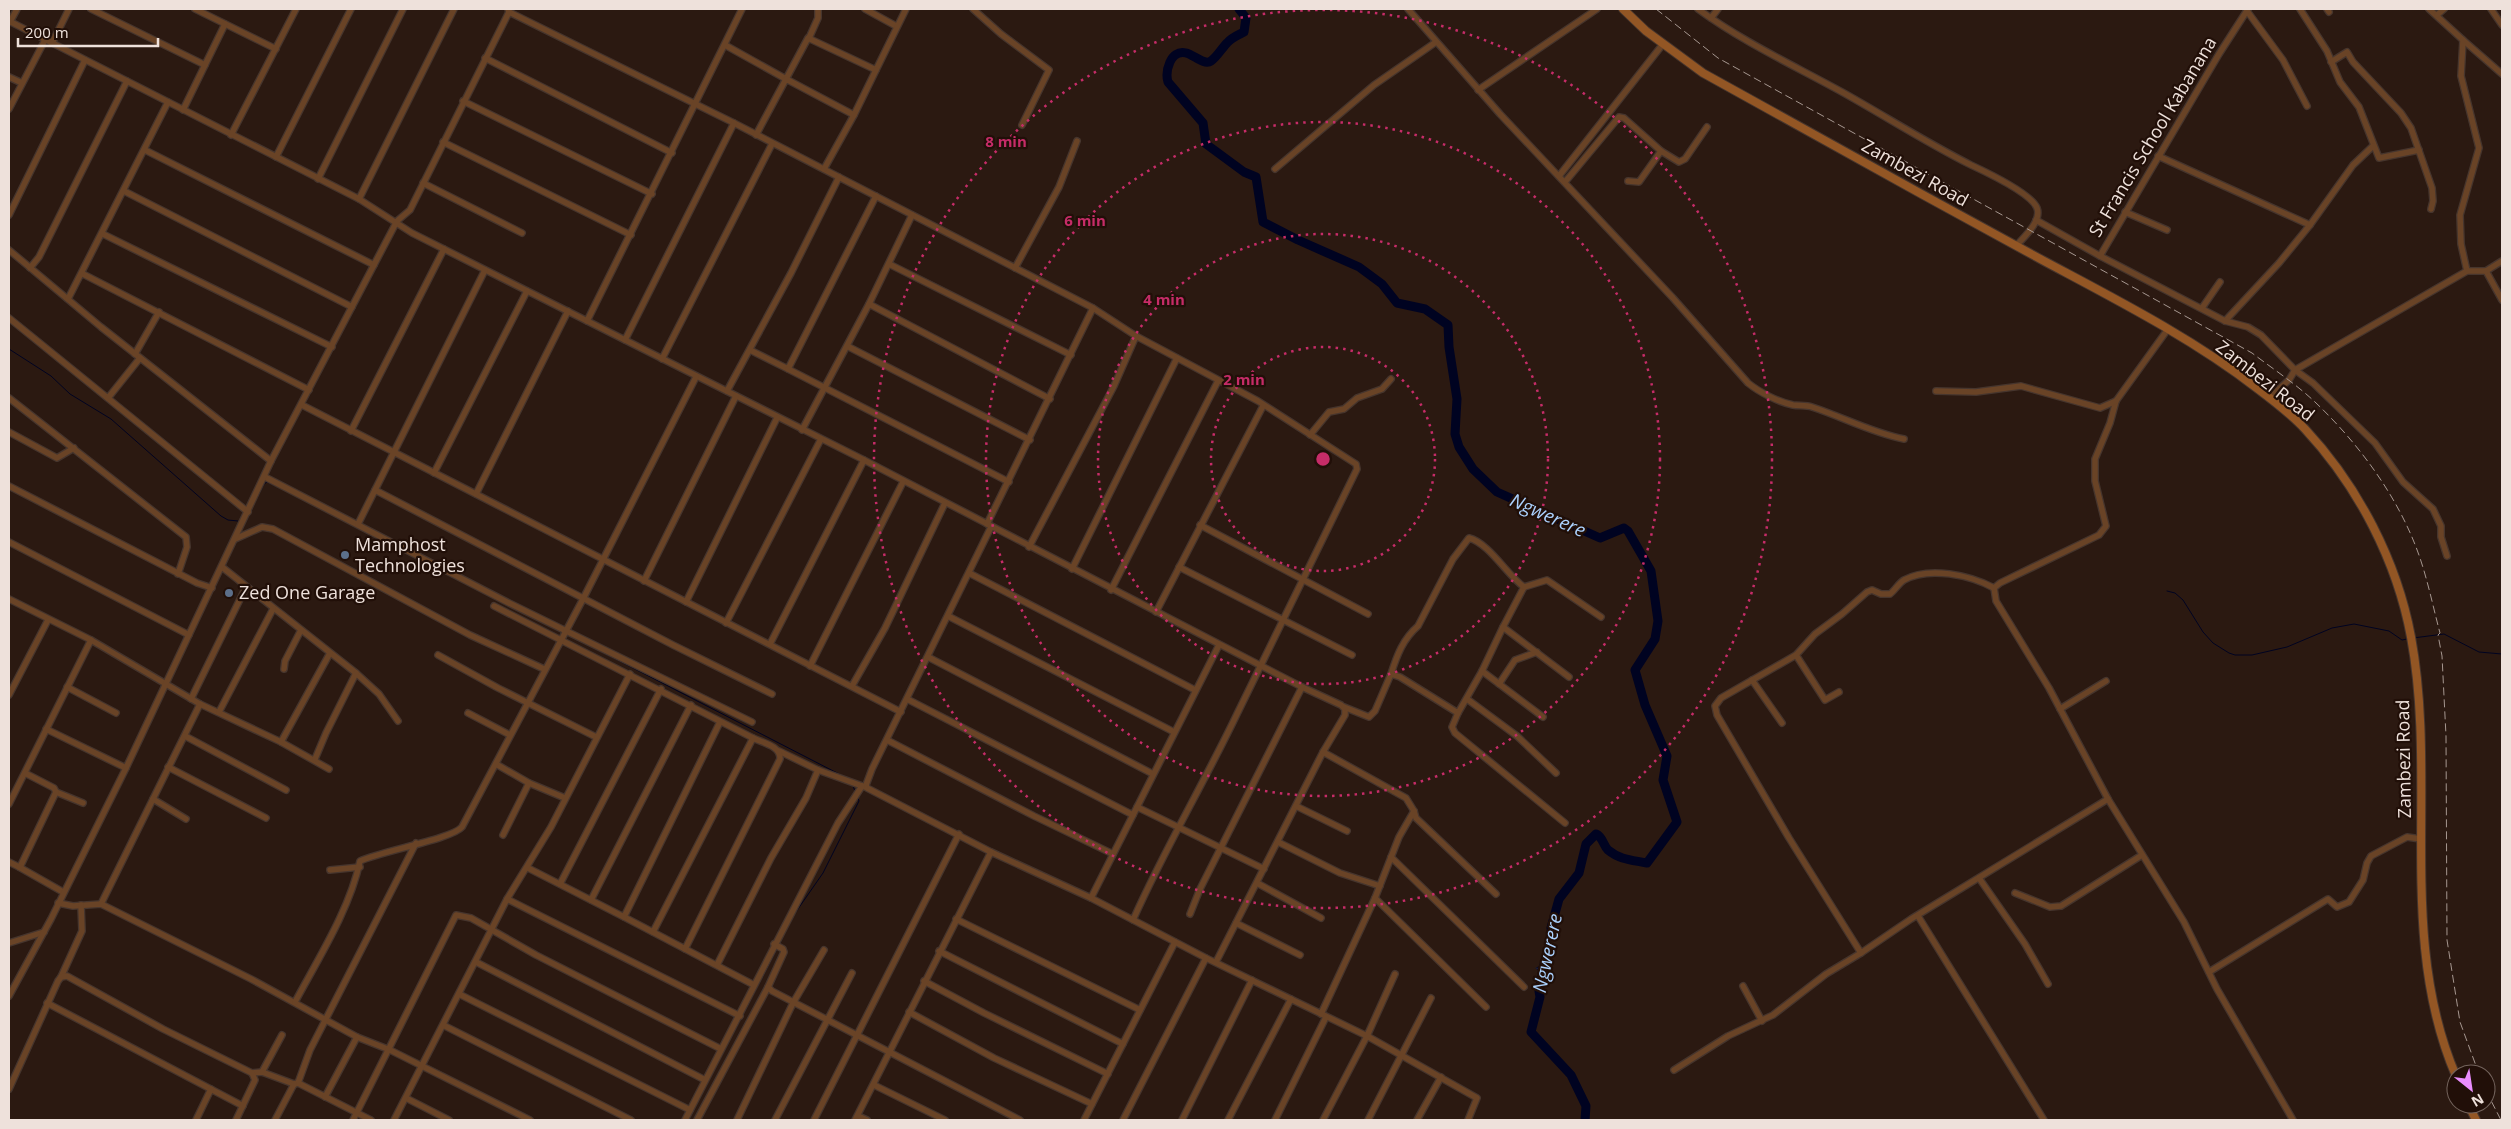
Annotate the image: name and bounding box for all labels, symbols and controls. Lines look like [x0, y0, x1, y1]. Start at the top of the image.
scale bar [18, 15, 158, 47]
text: 200 m [25, 22, 69, 42]
street label: St Francis School Kabanana [2083, 32, 2222, 241]
text: 8 min [985, 131, 1027, 151]
street label: Zambezi Road [1858, 133, 1973, 211]
text: 6 min [1064, 210, 1106, 230]
text: 4 min [1143, 289, 1185, 309]
street label: Zambezi Road [2211, 334, 2320, 426]
text: 2 min [1223, 369, 1265, 389]
centre of rings [1314, 450, 1332, 468]
water label: Ngwerere [1506, 487, 1590, 543]
place label: Mamphost Technologies [355, 532, 465, 577]
marker: Mamphost Technologies [339, 549, 351, 561]
place label: Zed One Garage [239, 580, 375, 604]
marker: Zed One Garage [223, 587, 235, 599]
street label: Zambezi Road [2390, 699, 2416, 819]
water label: Ngwerere [1526, 911, 1568, 995]
north arrow [2446, 1064, 2496, 1114]
text: N [2468, 1090, 2487, 1112]

